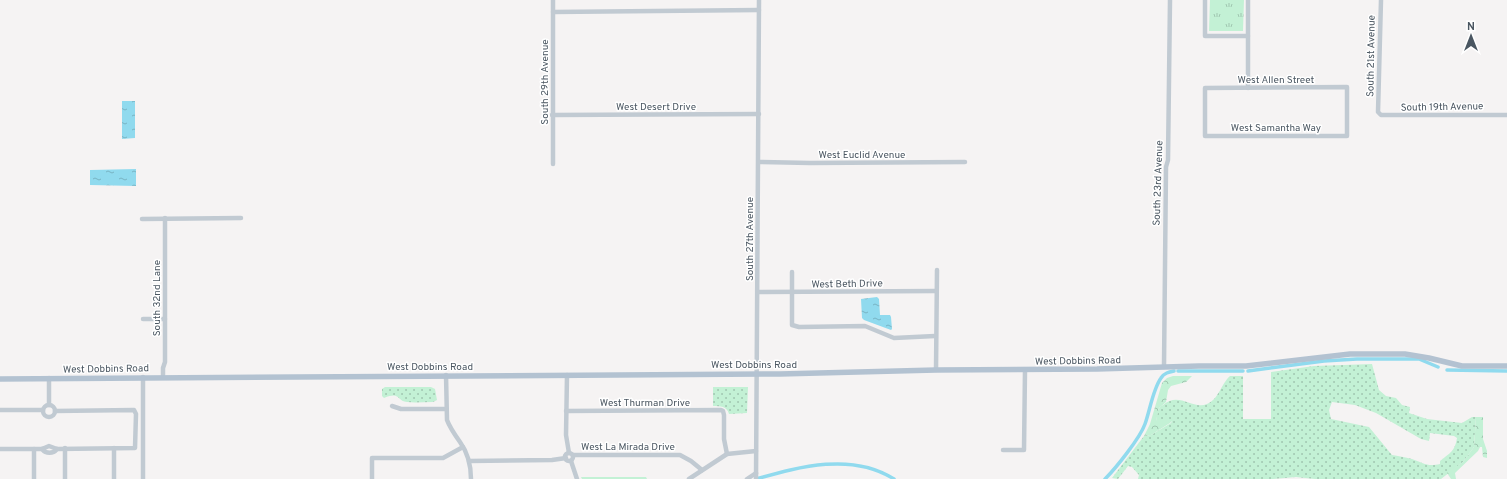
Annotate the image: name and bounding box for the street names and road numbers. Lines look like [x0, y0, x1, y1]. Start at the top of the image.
street label: South 21st Avenue [1364, 15, 1379, 97]
street label: South 29th Avenue [539, 39, 552, 125]
street label: West Allen Street [1238, 74, 1315, 87]
street label: South 19th Avenue [1400, 100, 1484, 115]
street label: West Desert Drive [616, 101, 696, 114]
street label: West Samantha Way [1231, 122, 1321, 135]
street label: South 23rd Avenue [1151, 140, 1166, 226]
street label: West Euclid Avenue [819, 149, 905, 162]
street label: South 27th Avenue [744, 197, 757, 281]
street label: South 32nd Lane [151, 260, 164, 336]
street label: West Beth Drive [811, 277, 883, 292]
street label: West Dobbins Road [1035, 354, 1121, 369]
street label: West Dobbins Road [711, 359, 797, 372]
street label: West Dobbins Road [387, 361, 473, 374]
street label: West Dobbins Road [63, 362, 149, 377]
street label: West Thurman Drive [600, 397, 690, 410]
street label: West La Mirada Drive [581, 441, 675, 454]

